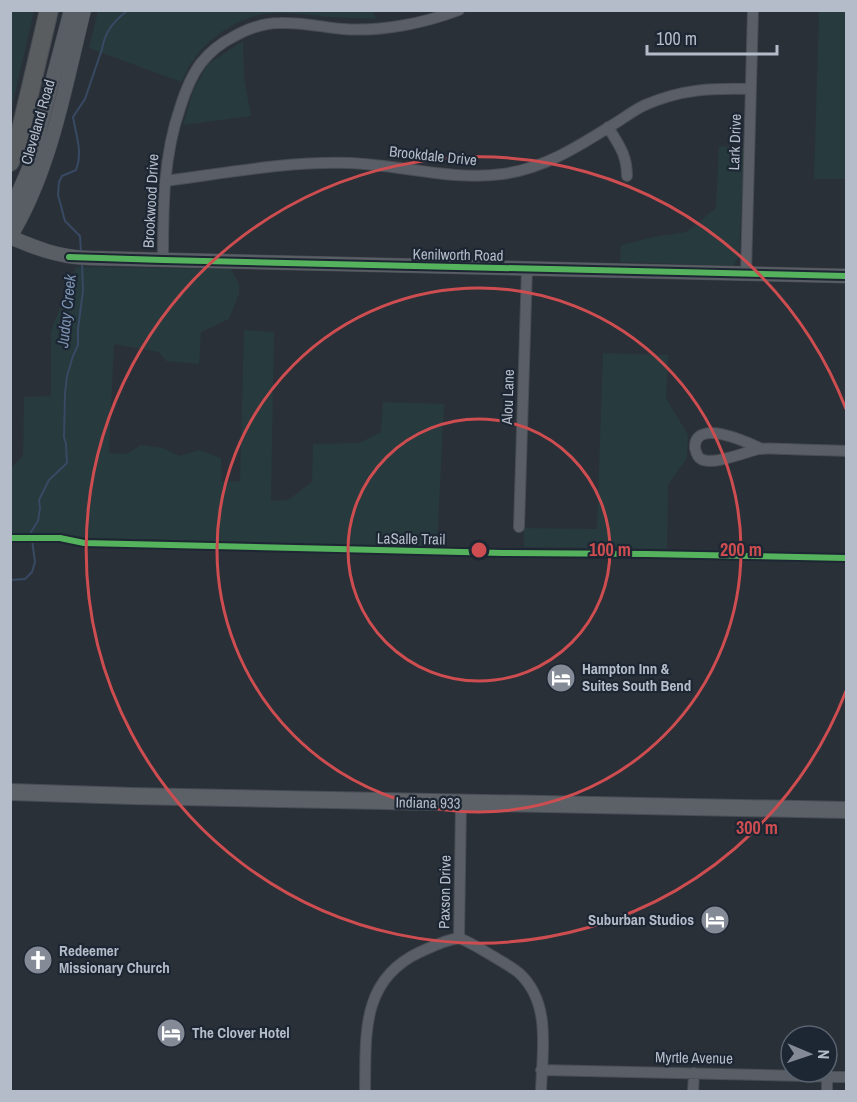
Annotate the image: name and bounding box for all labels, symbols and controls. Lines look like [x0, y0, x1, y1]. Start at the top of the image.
scale bar [647, 18, 778, 56]
text: 100 m [656, 26, 697, 51]
street label: Cleveland Road [15, 77, 60, 167]
street label: Lark Drive [723, 113, 746, 171]
street label: Brookdale Drive [388, 140, 478, 171]
street label: Brookwood Drive [138, 153, 163, 249]
street label: Kenilworth Road [412, 243, 504, 266]
water label: Juday Creek [51, 273, 81, 350]
street label: Alou Lane [496, 369, 519, 426]
street label: LaSalle Trail [377, 527, 445, 550]
text: 100 m [589, 537, 631, 562]
text: 200 m [720, 537, 762, 562]
centre of rings [469, 540, 489, 560]
place label: Hampton Inn & Suites South Bend [582, 658, 691, 696]
hotel icon: Hampton Inn & Suites South Bend [545, 662, 577, 694]
street label: Indiana 933 [395, 791, 461, 814]
text: 300 m [736, 815, 778, 840]
street label: Paxson Drive [433, 855, 456, 929]
hotel icon: Suburban Studios [699, 904, 731, 936]
place label: Suburban Studios [588, 909, 694, 930]
place label: Redeemer Missionary Church [59, 940, 170, 978]
church icon: Redeemer Missionary Church [22, 944, 54, 976]
hotel icon: The Clover Hotel [155, 1017, 187, 1049]
place label: The Clover Hotel [192, 1022, 290, 1043]
north arrow [779, 1024, 839, 1084]
street label: Myrtle Avenue [655, 1046, 733, 1069]
text: N [813, 1049, 835, 1060]

